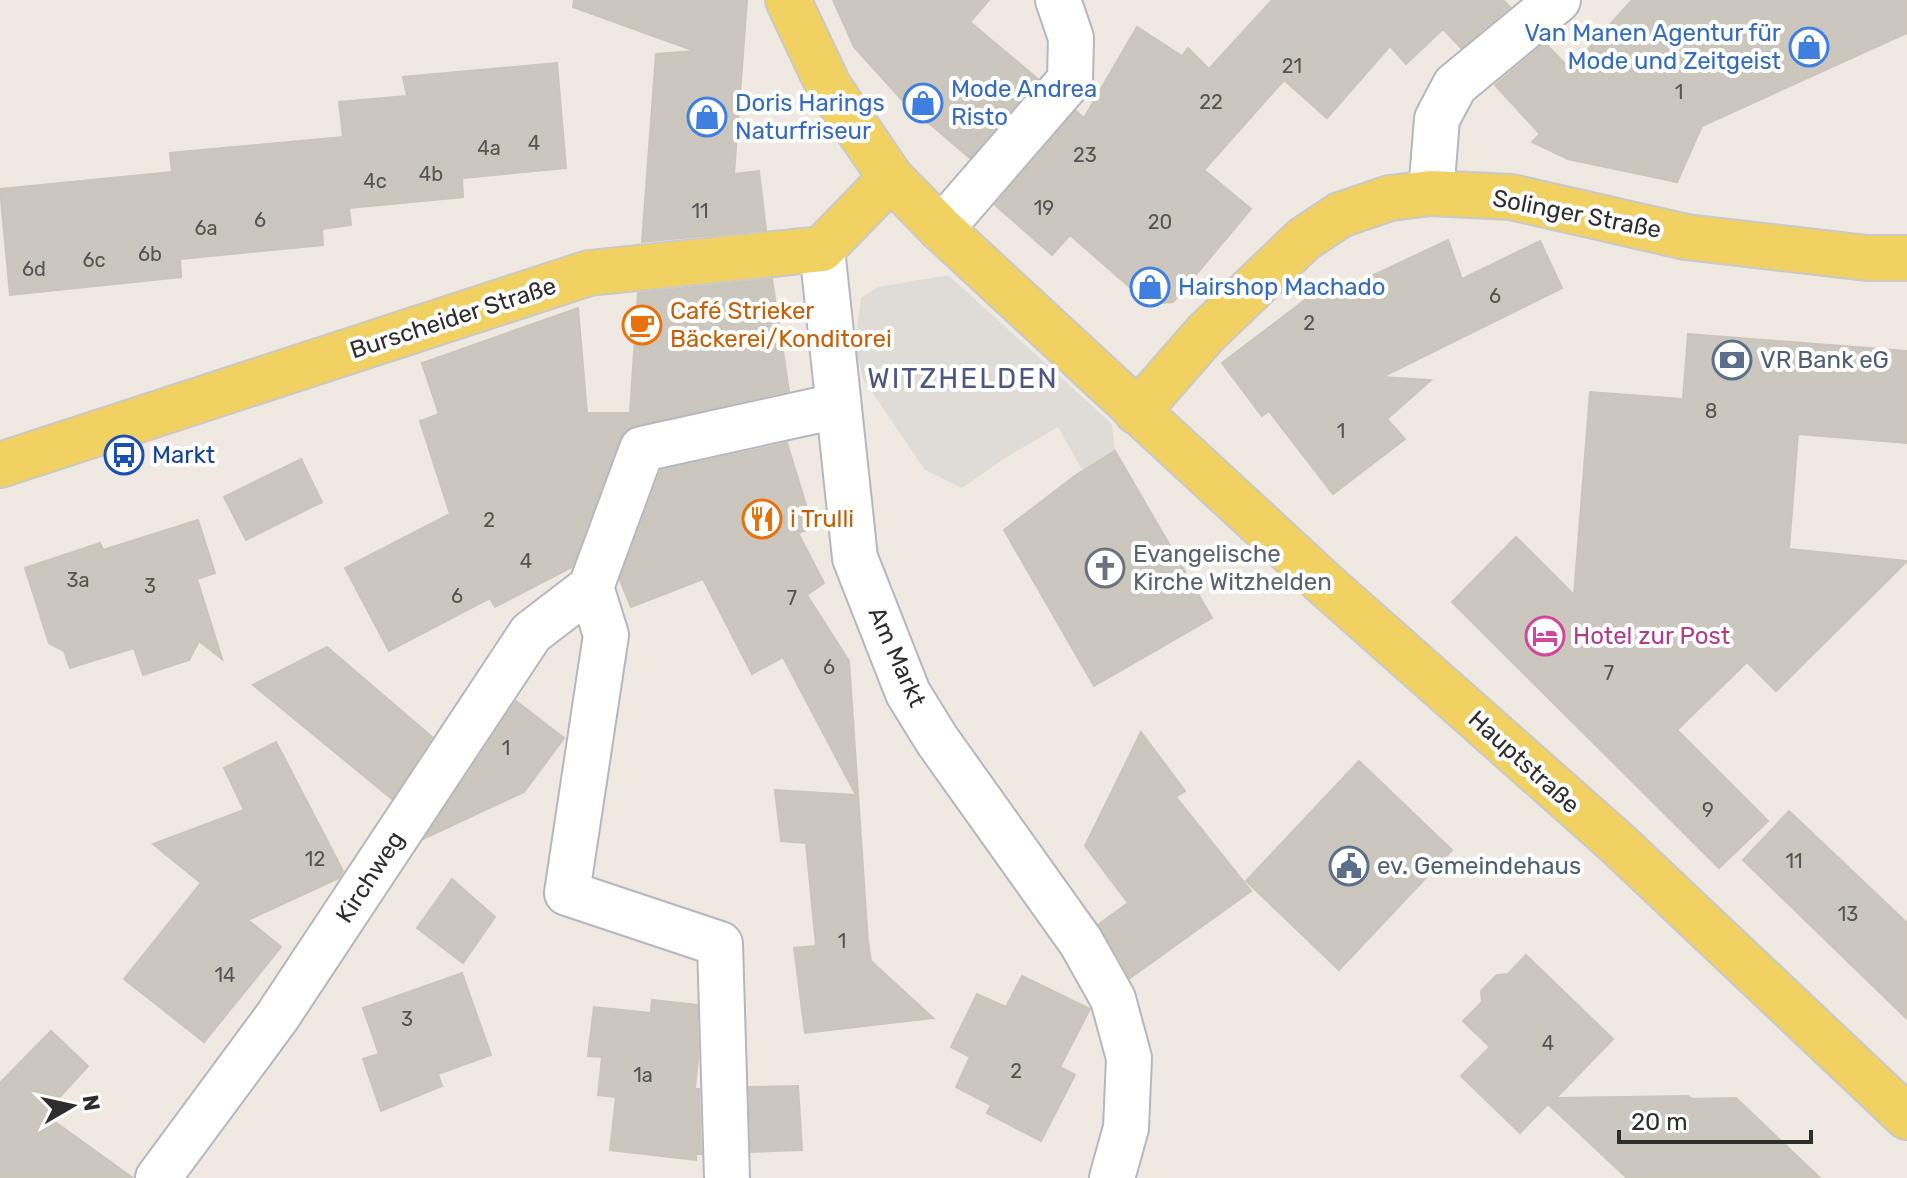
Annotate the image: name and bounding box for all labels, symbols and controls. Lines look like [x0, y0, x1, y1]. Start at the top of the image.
place label: Van Manen Agentur für Mode und Zeitgeist [1524, 19, 1781, 75]
shop icon: Van Manen Agentur für Mode und Zeitgeist [1788, 26, 1830, 68]
house number: 21 [1282, 54, 1302, 78]
place label: Mode Andrea Risto [951, 75, 1097, 131]
house number: 1 [1675, 80, 1683, 104]
shop icon: Mode Andrea Risto [902, 82, 944, 124]
place label: Doris Harings Naturfriseur [735, 89, 885, 145]
house number: 22 [1199, 90, 1223, 114]
shop icon: Doris Harings Naturfriseur [686, 96, 728, 138]
house number: 4 [528, 131, 540, 155]
house number: 4a [477, 136, 501, 160]
house number: 23 [1073, 143, 1097, 167]
house number: 4b [419, 162, 443, 186]
house number: 4c [363, 169, 387, 193]
street label: Solinger Straße [1490, 184, 1664, 244]
house number: 19 [1034, 196, 1054, 220]
house number: 11 [691, 199, 709, 223]
house number: 6 [254, 208, 266, 232]
house number: 20 [1148, 210, 1172, 234]
house number: 6a [194, 216, 218, 240]
house number: 6b [138, 242, 162, 266]
house number: 6c [82, 248, 106, 272]
house number: 6d [22, 257, 46, 281]
shop icon: Hairshop Machado [1129, 266, 1171, 308]
street label: Burscheider Straße [346, 271, 560, 365]
place label: Hairshop Machado [1178, 273, 1386, 301]
house number: 6 [1489, 284, 1501, 308]
place label: Café Strieker Bäckerei/Konditorei [670, 297, 892, 353]
cafe icon: Café Strieker Bäckerei/Konditorei [621, 304, 663, 346]
house number: 2 [1303, 311, 1315, 335]
bank icon: VR Bank eG [1711, 339, 1753, 381]
place label: VR Bank eG [1760, 346, 1889, 374]
district label: WITZHELDEN [867, 362, 1059, 395]
house number: 8 [1705, 399, 1717, 423]
house number: 1 [1337, 419, 1345, 443]
bus stop icon: Markt [103, 434, 145, 476]
place label: Markt [152, 441, 215, 469]
restaurant icon: i Trulli [741, 498, 783, 540]
place label: i Trulli [790, 505, 854, 533]
house number: 2 [483, 508, 495, 532]
place label: Evangelische Kirche Witzhelden [1133, 540, 1332, 596]
church icon: Evangelische Kirche Witzhelden [1084, 547, 1126, 589]
house number: 4 [520, 549, 532, 573]
house number: 3a [66, 568, 90, 592]
house number: 3 [144, 574, 156, 598]
house number: 6 [451, 584, 463, 608]
house number: 7 [787, 586, 797, 610]
street label: Am Markt [863, 603, 931, 711]
hotel icon: Hotel zur Post [1524, 615, 1566, 657]
place label: Hotel zur Post [1573, 622, 1730, 650]
house number: 6 [823, 655, 835, 679]
house number: 7 [1604, 661, 1614, 685]
street label: Hauptstraße [1463, 705, 1585, 819]
house number: 1 [502, 736, 510, 760]
house number: 9 [1702, 798, 1714, 822]
street label: Kirchweg [330, 826, 410, 928]
public building icon: ev. Gemeindehaus [1328, 845, 1370, 887]
house number: 12 [305, 847, 325, 871]
house number: 11 [1785, 849, 1803, 873]
place label: ev. Gemeindehaus [1377, 852, 1581, 880]
house number: 13 [1838, 902, 1858, 926]
house number: 1 [838, 929, 846, 953]
house number: 14 [215, 963, 235, 987]
house number: 3 [401, 1007, 413, 1031]
house number: 4 [1542, 1031, 1554, 1055]
house number: 2 [1010, 1059, 1022, 1083]
house number: 1a [633, 1063, 653, 1087]
north arrow [32, 1066, 112, 1146]
text: N [77, 1093, 106, 1113]
scale bar [1619, 1094, 1811, 1144]
text: 20 m [1631, 1108, 1688, 1136]

